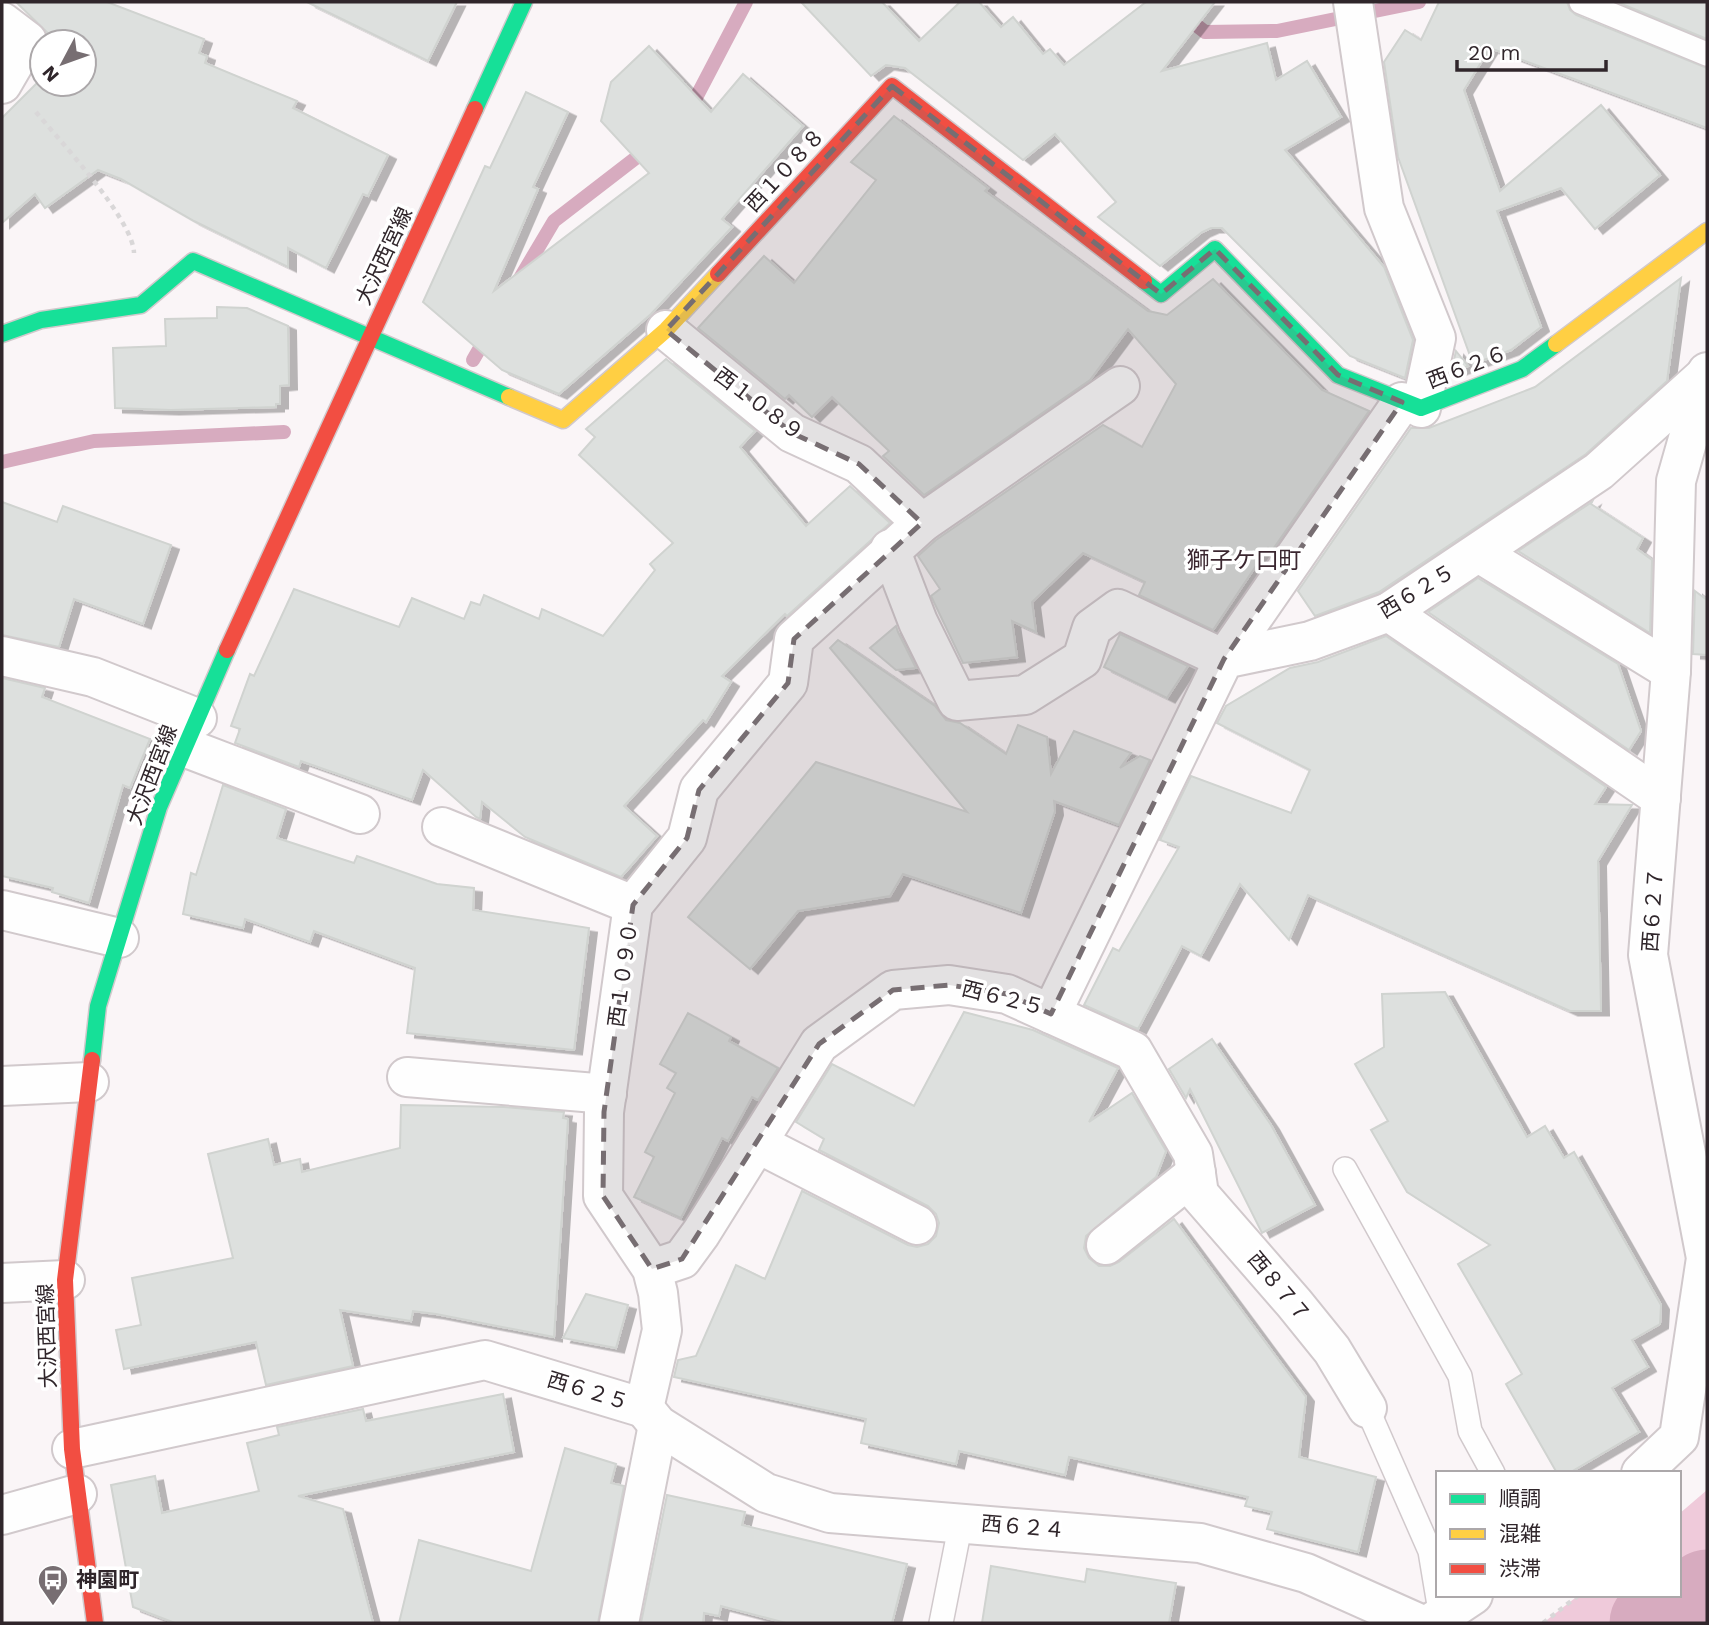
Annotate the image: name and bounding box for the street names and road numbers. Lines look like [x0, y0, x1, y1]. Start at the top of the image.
street label: 西１０８８ [740, 123, 830, 217]
street label: 大沢西宮線 [350, 203, 417, 309]
street label: 西６２６ [1423, 340, 1511, 393]
street label: 西１０８９ [710, 362, 809, 445]
street label: 西６２５ [1374, 558, 1459, 623]
street label: 大沢西宮線 [121, 721, 182, 828]
street label: 西６２７ [1637, 867, 1668, 953]
street label: 西１０９０ [603, 921, 642, 1029]
street label: 西６２５ [959, 975, 1047, 1020]
street label: 西８７７ [1243, 1246, 1316, 1327]
street label: 大沢西宮線 [32, 1283, 61, 1389]
street label: 西６２５ [544, 1366, 632, 1415]
street label: 西６２４ [980, 1510, 1066, 1543]

